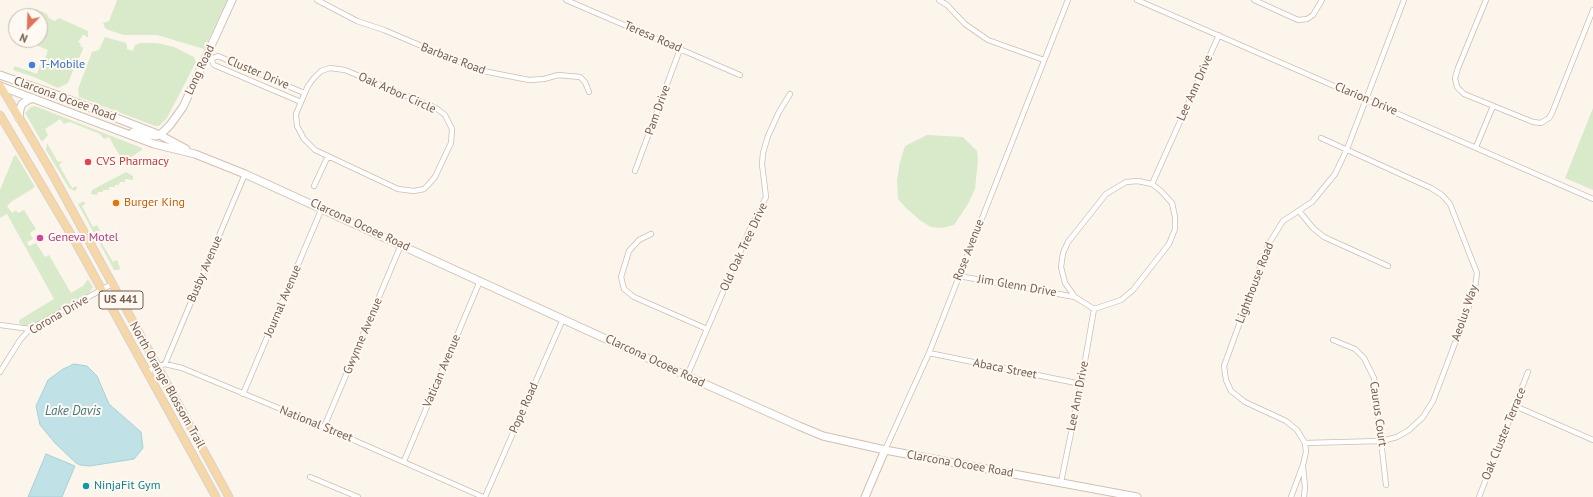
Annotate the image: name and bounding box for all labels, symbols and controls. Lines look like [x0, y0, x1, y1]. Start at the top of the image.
north arrow [8, 8, 48, 48]
street label: Teresa Road [622, 18, 684, 56]
text: N [18, 30, 30, 46]
street label: Barbara Road [419, 40, 487, 78]
street label: Long Road [182, 43, 218, 97]
street label: Cluster Drive [225, 53, 291, 93]
street label: Lee Ann Drive [1174, 53, 1216, 123]
place label: T-Mobile [40, 58, 85, 72]
marker: T-Mobile [27, 60, 37, 70]
street label: Oak Arbor Circle [356, 69, 438, 117]
street label: Clarcona Ocoee Road [12, 74, 118, 124]
street label: Clarion Drive [1332, 79, 1400, 119]
street label: Pam Drive [642, 83, 674, 137]
place label: CVS Pharmacy [96, 155, 169, 169]
marker: CVS Pharmacy [83, 157, 93, 167]
place label: Burger King [124, 196, 185, 210]
street label: Clarcona Ocoee Road [308, 196, 412, 254]
marker: Burger King [111, 198, 121, 208]
street label: Old Oak Tree Drive [717, 200, 771, 294]
street label: Rose Avenue [951, 217, 987, 283]
place label: Geneva Motel [48, 231, 118, 245]
marker: Geneva Motel [35, 233, 45, 243]
street label: Busby Avenue [184, 233, 226, 305]
street label: Lighthouse Road [1233, 240, 1277, 326]
street label: Journal Avenue [261, 263, 305, 339]
street label: Jim Glenn Drive [976, 272, 1058, 300]
street label: Aeolus Way [1449, 283, 1481, 343]
road number: US 441 [99, 291, 143, 309]
street label: Corona Drive [27, 292, 91, 338]
street label: Gwynne Avenue [340, 296, 386, 376]
street label: North Orange Blossom Trail [126, 319, 208, 451]
street label: Vatican Avenue [420, 332, 464, 410]
street label: Clarcona Ocoee Road [603, 332, 707, 390]
street label: Abaca Street [972, 356, 1038, 382]
street label: Lee Ann Drive [1064, 360, 1092, 432]
street label: Pope Road [506, 380, 542, 436]
street label: Caurus Court [1366, 380, 1390, 448]
street label: Oak Cluster Terrace [1479, 385, 1529, 483]
water label: Lake Davis [45, 403, 101, 419]
street label: National Street [277, 403, 355, 445]
street label: Clarcona Ocoee Road [906, 448, 1014, 480]
place label: NinjaFit Gym [94, 479, 160, 493]
marker: NinjaFit Gym [81, 481, 91, 491]

